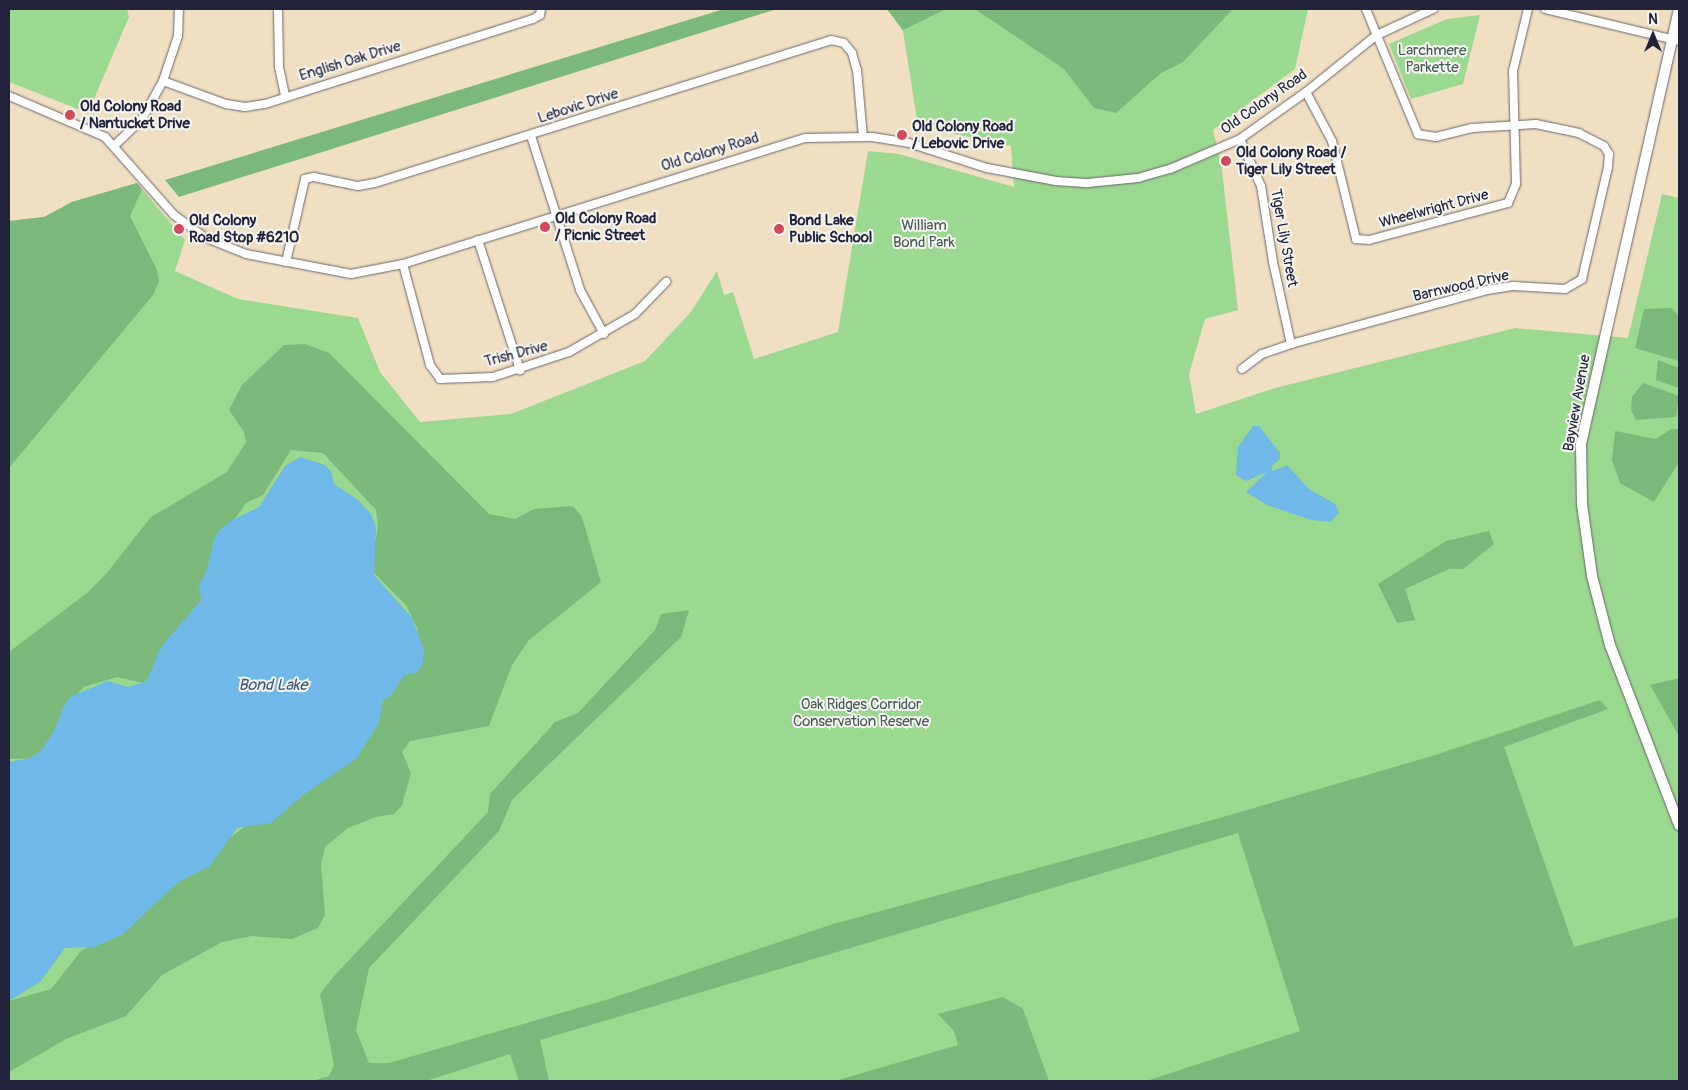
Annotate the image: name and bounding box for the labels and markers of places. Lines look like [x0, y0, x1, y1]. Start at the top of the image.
place label: Old Colony Road / Nantucket Drive [80, 97, 190, 132]
marker: Old Colony Road / Nantucket Drive [64, 109, 76, 121]
place label: Old Colony Road / Lebovic Drive [912, 117, 1013, 152]
marker: Old Colony Road / Lebovic Drive [896, 129, 908, 141]
place label: Old Colony Road / Tiger Lily Street [1236, 143, 1346, 178]
marker: Old Colony Road / Tiger Lily Street [1220, 155, 1232, 167]
place label: Old Colony Road / Picnic Street [555, 209, 656, 244]
place label: Old Colony Road Stop #6210 [189, 211, 299, 246]
place label: Bond Lake Public School [789, 211, 872, 246]
marker: Old Colony Road / Picnic Street [539, 221, 551, 233]
marker: Old Colony Road Stop #6210 [173, 223, 185, 235]
marker: Bond Lake Public School [773, 223, 785, 235]

